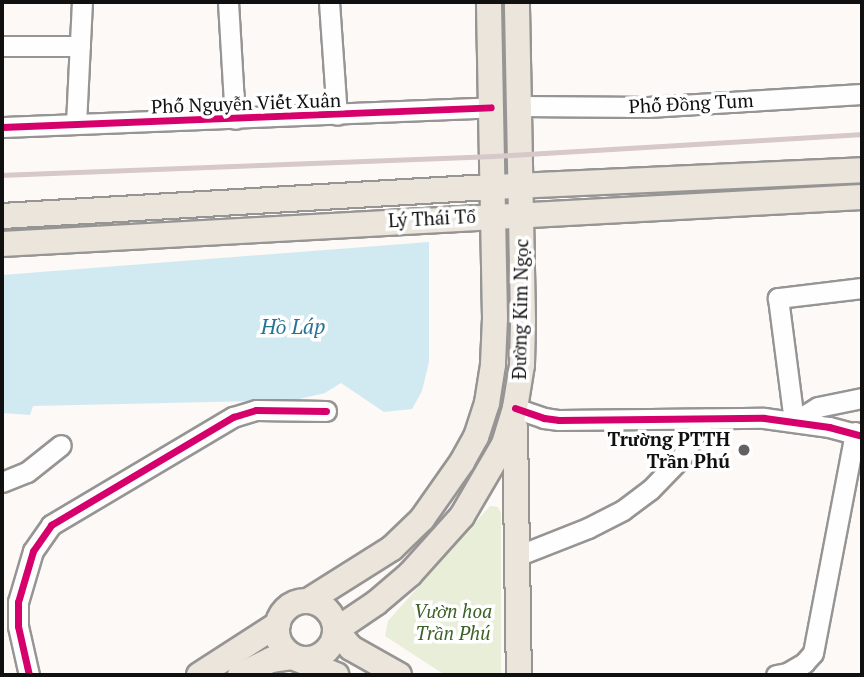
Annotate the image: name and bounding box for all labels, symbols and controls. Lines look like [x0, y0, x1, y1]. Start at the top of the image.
street label: Phố Nguyễn Viết Xuân [150, 88, 342, 118]
street label: Phố Đồng Tum [628, 88, 754, 118]
street label: Lý Thái Tổ [388, 204, 476, 232]
street label: Đường Kim Ngọc [507, 238, 533, 380]
water label: Hồ Láp [261, 313, 325, 339]
place label: Trường PTTH Trần Phú [608, 428, 730, 472]
marker: Trường PTTH Trần Phú [736, 442, 752, 458]
park label: Vườn hoa Trần Phú [414, 600, 492, 644]

